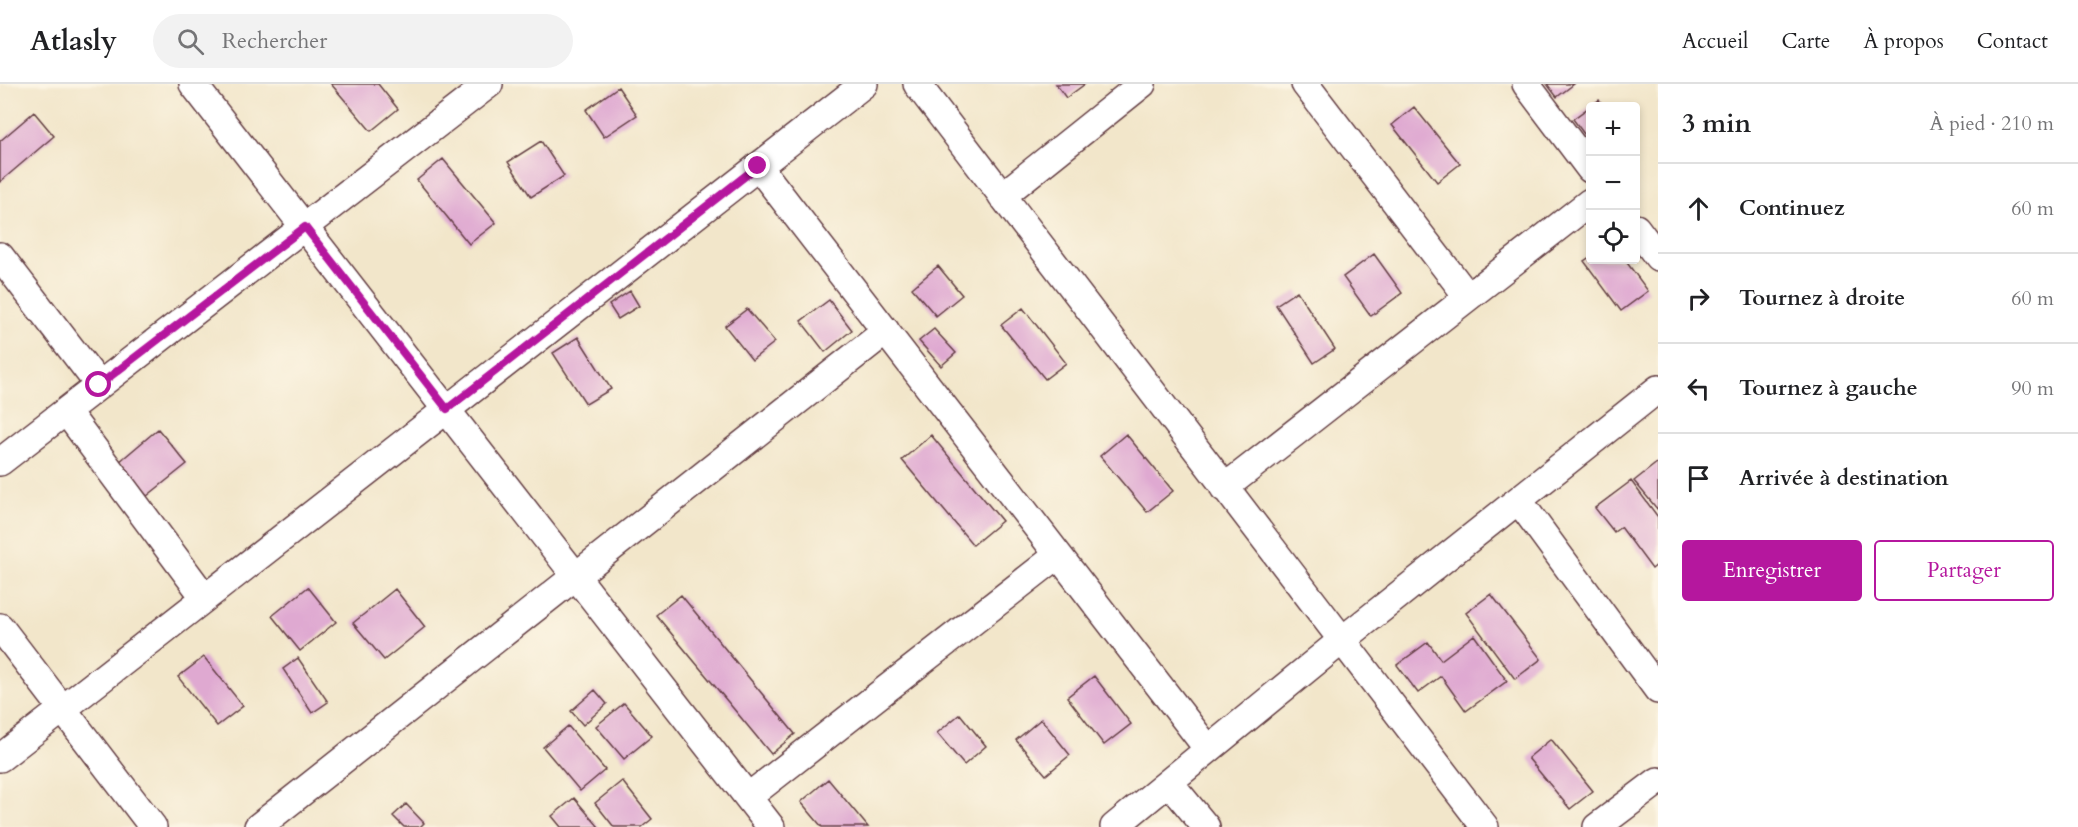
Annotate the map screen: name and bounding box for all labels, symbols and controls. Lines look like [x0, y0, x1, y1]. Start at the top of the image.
search box [153, 14, 573, 68]
text: Atlasly [30, 22, 117, 60]
icon: search [174, 25, 207, 58]
text: Rechercher [222, 26, 327, 56]
text: Accueil [1682, 27, 1748, 56]
text: Carte [1781, 27, 1830, 56]
text: À propos [1863, 27, 1944, 56]
text: Contact [1977, 27, 2048, 56]
map controls [1586, 102, 1640, 264]
button: + [1586, 102, 1640, 156]
text: 3 min [1682, 106, 1751, 141]
text: À pied · 210 m [1930, 110, 2054, 137]
route end [744, 152, 770, 178]
button: − [1586, 156, 1640, 210]
icon: ahead [1682, 192, 1715, 225]
text: Continuez [1739, 193, 1845, 223]
text: 60 m [2011, 195, 2054, 222]
button: locate [1586, 210, 1640, 264]
icon: right [1682, 282, 1715, 315]
text: Tournez à droite [1739, 283, 1905, 313]
text: 60 m [2011, 285, 2054, 312]
route start [85, 371, 111, 397]
icon: left [1682, 372, 1715, 405]
text: Tournez à gauche [1739, 373, 1918, 403]
text: 90 m [2011, 375, 2054, 402]
icon: arrive [1682, 462, 1715, 495]
text: Arrivée à destination [1739, 463, 1949, 493]
button: Enregistrer [1682, 540, 1862, 601]
button: Partager [1874, 540, 2054, 601]

